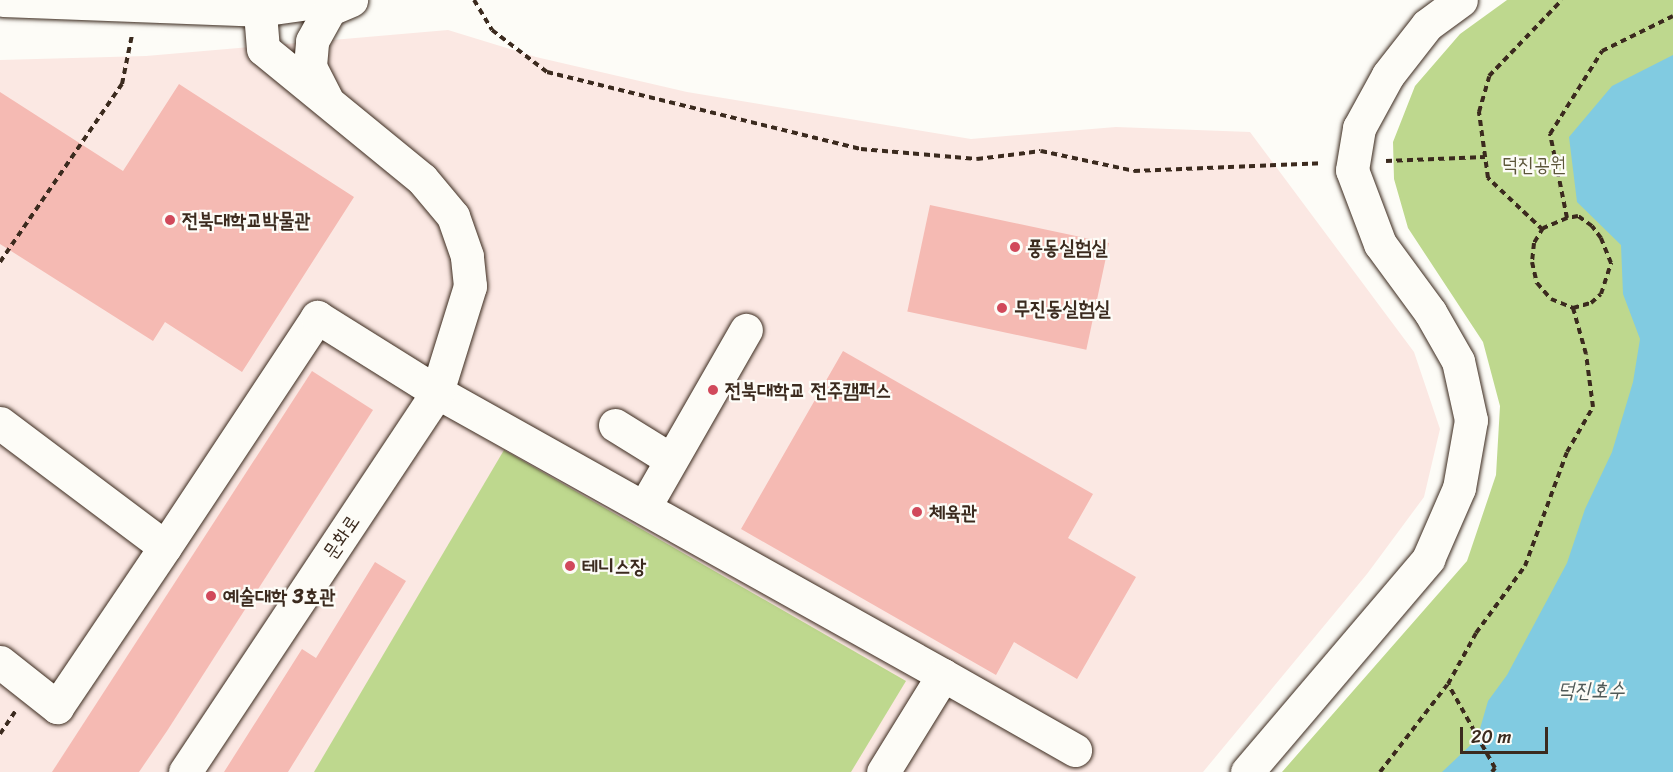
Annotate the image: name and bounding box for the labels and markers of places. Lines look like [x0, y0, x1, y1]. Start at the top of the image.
place label: 전북대학교박물관 [182, 208, 311, 232]
marker: 전북대학교박물관 [163, 213, 177, 227]
place label: 풍동실험실 [1027, 235, 1107, 259]
marker: 풍동실험실 [1008, 240, 1022, 254]
place label: 무진동실험실 [1014, 296, 1111, 320]
marker: 무진동실험실 [995, 301, 1009, 315]
place label: 전북대학교 전주캠퍼스 [725, 378, 891, 402]
marker: 전북대학교 전주캠퍼스 [706, 383, 720, 397]
place label: 체육관 [929, 500, 977, 524]
marker: 체육관 [910, 505, 924, 519]
place label: 테니스장 [582, 554, 646, 578]
marker: 테니스장 [563, 559, 577, 573]
place label: 예술대학 3호관 [223, 584, 336, 608]
marker: 예술대학 3호관 [204, 589, 218, 603]

